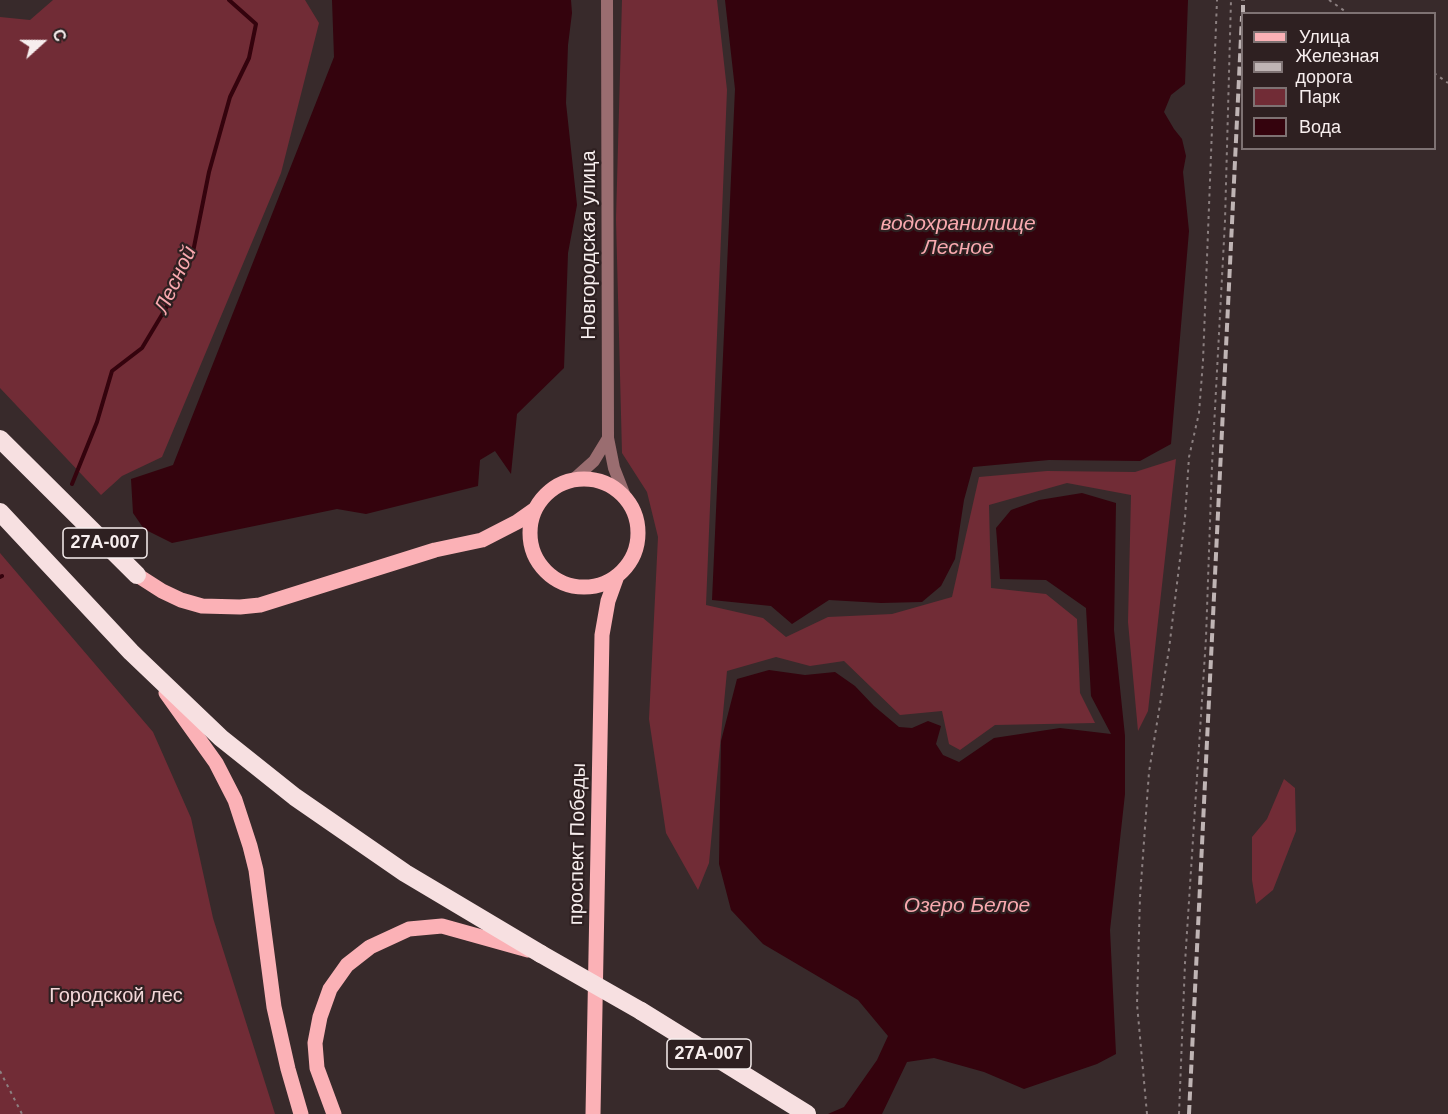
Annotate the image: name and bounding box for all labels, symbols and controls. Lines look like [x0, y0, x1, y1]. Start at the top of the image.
north arrow [12, 12, 72, 72]
legend [1241, 12, 1436, 150]
text: С [49, 27, 69, 44]
text: Улица [1299, 27, 1350, 47]
text: Железная дорога [1295, 46, 1379, 87]
text: Парк [1299, 87, 1340, 107]
text: Вода [1299, 117, 1341, 137]
street label: Новгородская улица [577, 150, 601, 340]
water label: водохранилище Лесное [880, 211, 1036, 261]
water label: Лесной [150, 242, 202, 318]
road number: 27А-007 [63, 528, 147, 558]
street label: проспект Победы [565, 763, 591, 925]
water label: Озеро Белое [904, 893, 1030, 919]
park label: Городской лес [49, 984, 183, 1008]
road number: 27А-007 [667, 1039, 751, 1069]

